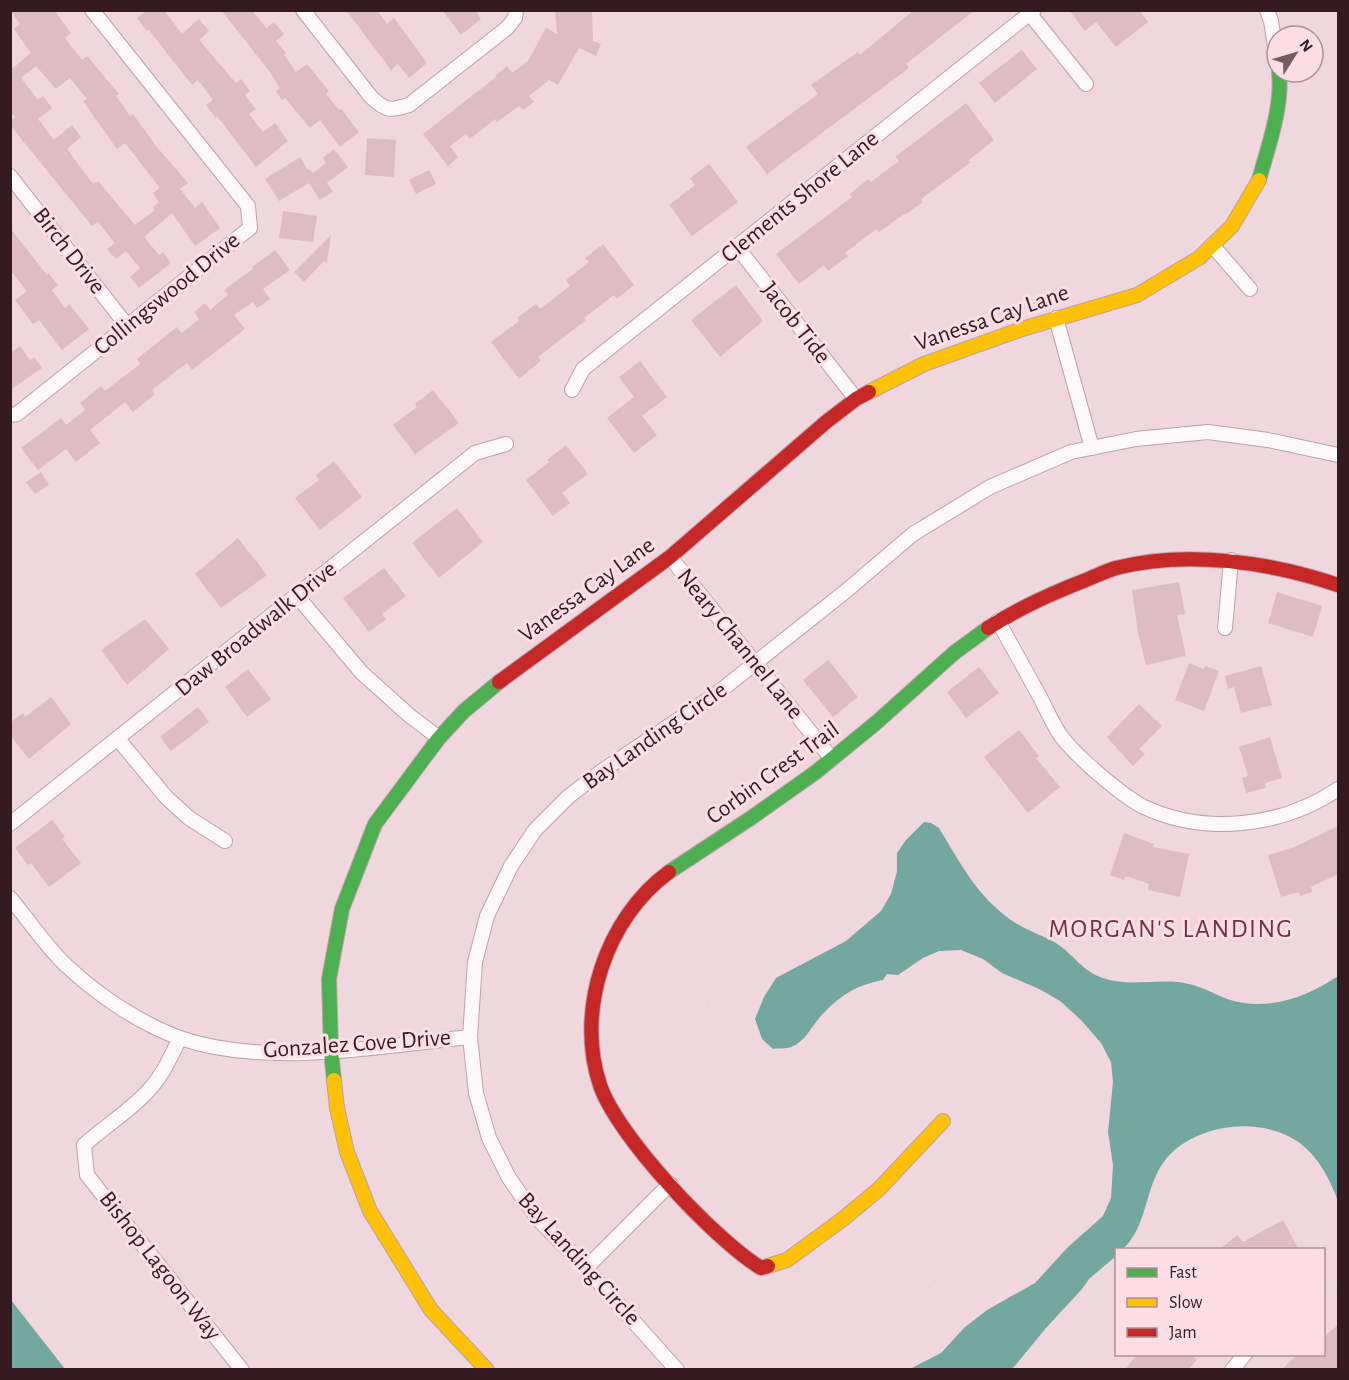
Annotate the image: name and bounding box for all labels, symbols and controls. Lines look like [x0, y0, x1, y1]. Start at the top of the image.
north arrow [1265, 24, 1325, 84]
text: N [1296, 36, 1316, 55]
street label: Clements Shore Lane [717, 126, 883, 268]
street label: Birch Drive [28, 203, 110, 299]
street label: Collingswood Drive [89, 228, 245, 360]
street label: Jacob Tide [757, 278, 835, 368]
street label: Vanessa Cay Lane [912, 280, 1072, 356]
street label: Vanessa Cay Lane [515, 533, 659, 647]
street label: Daw Broadwalk Drive [171, 557, 341, 701]
street label: Neary Channel Lane [672, 564, 808, 724]
street label: Bay Landing Circle [579, 678, 731, 794]
street label: Corbin Crest Trail [702, 717, 844, 829]
district label: MORGAN'S LANDING [1049, 916, 1293, 942]
street label: Gonzalez Cove Drive [262, 1025, 452, 1063]
street label: Bishop Lagoon Way [95, 1187, 225, 1345]
street label: Bay Landing Circle [513, 1188, 645, 1330]
legend [1115, 1248, 1325, 1356]
text: Fast [1169, 1264, 1197, 1282]
text: Slow [1169, 1294, 1202, 1312]
text: Jam [1169, 1324, 1197, 1342]

